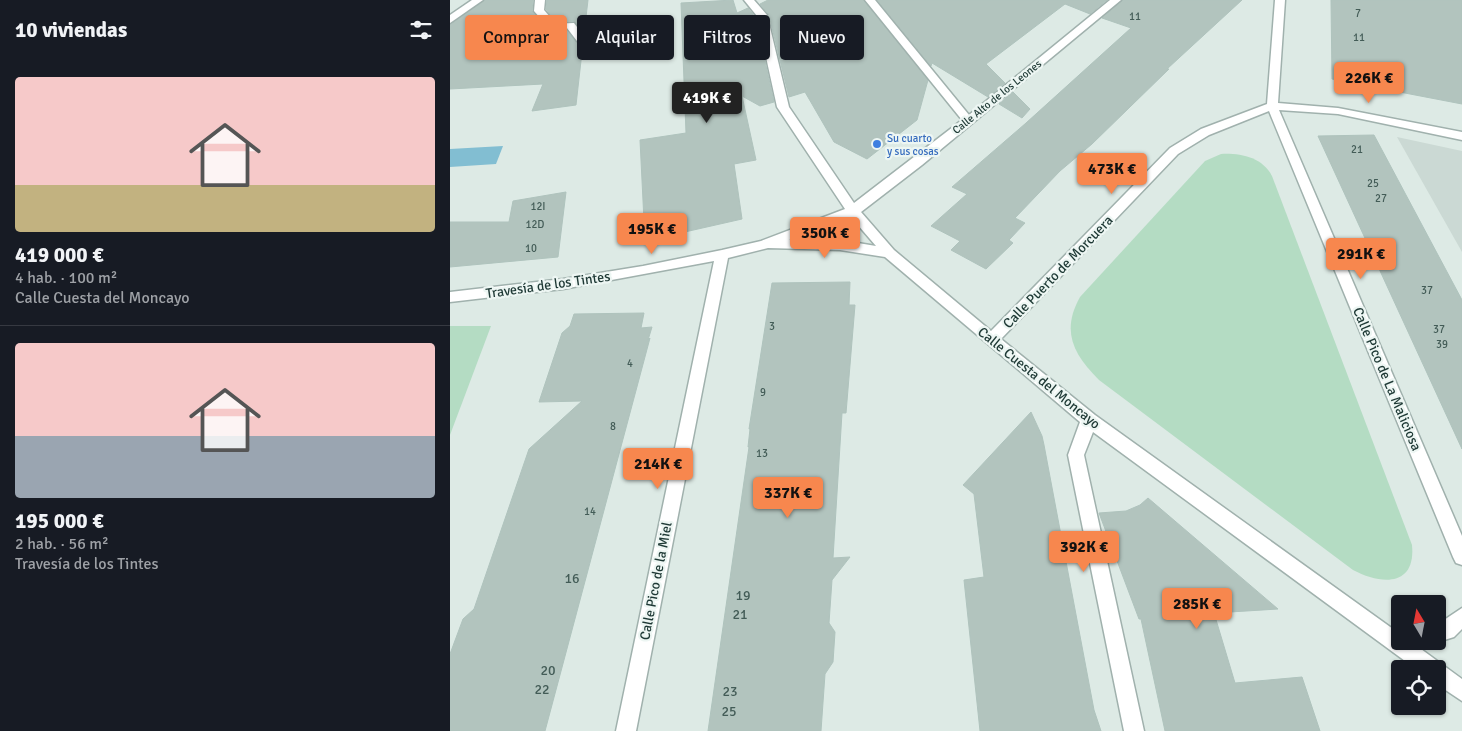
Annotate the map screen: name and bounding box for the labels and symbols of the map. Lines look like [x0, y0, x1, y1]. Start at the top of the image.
house number: 7 [1355, 7, 1361, 20]
house number: 11 [1129, 10, 1141, 23]
house number: 11 [1353, 31, 1365, 44]
street label: Calle Alto de los Leones [950, 57, 1044, 137]
pin: 226K € [1328, 62, 1410, 104]
pin: 419K € [666, 82, 748, 124]
place label: Su cuarto y sus cosas [887, 132, 939, 158]
marker: Su cuarto y sus cosas [871, 138, 883, 150]
house number: 21 [1351, 143, 1363, 156]
pin: 473K € [1071, 152, 1153, 195]
house number: 25 [1367, 177, 1379, 190]
house number: 27 [1375, 192, 1387, 205]
house number: 12I [530, 200, 546, 213]
pin: 195K € [611, 212, 693, 255]
street label: Calle Puerto de Morcuera [1000, 212, 1116, 332]
pin: 350K € [784, 216, 866, 259]
house number: 12D [525, 218, 545, 231]
pin: 291K € [1320, 238, 1402, 280]
house number: 10 [525, 242, 537, 255]
street label: Travesía de los Tintes [485, 268, 611, 302]
house number: 37 [1421, 284, 1433, 297]
street label: Calle Pico de La Maliciosa [1349, 305, 1425, 453]
house number: 3 [769, 320, 775, 333]
street label: Calle Cuesta del Moncayo [974, 323, 1104, 433]
house number: 37 [1433, 323, 1445, 336]
house number: 39 [1436, 338, 1448, 351]
house number: 4 [627, 357, 633, 370]
house number: 9 [760, 386, 766, 399]
house number: 8 [610, 420, 616, 433]
house number: 13 [756, 447, 768, 460]
pin: 214K € [617, 448, 699, 490]
pin: 337K € [747, 476, 829, 519]
house number: 14 [584, 505, 596, 518]
street label: Calle Pico de la Miel [636, 520, 676, 642]
pin: 392K € [1043, 530, 1125, 573]
house number: 16 [564, 570, 580, 587]
house number: 19 [735, 587, 751, 604]
pin: 285K € [1156, 588, 1238, 630]
north arrow [1391, 595, 1446, 650]
house number: 21 [732, 606, 748, 623]
house number: 20 [540, 662, 556, 679]
house number: 22 [534, 681, 550, 698]
house number: 23 [722, 683, 738, 700]
house number: 25 [721, 703, 737, 720]

